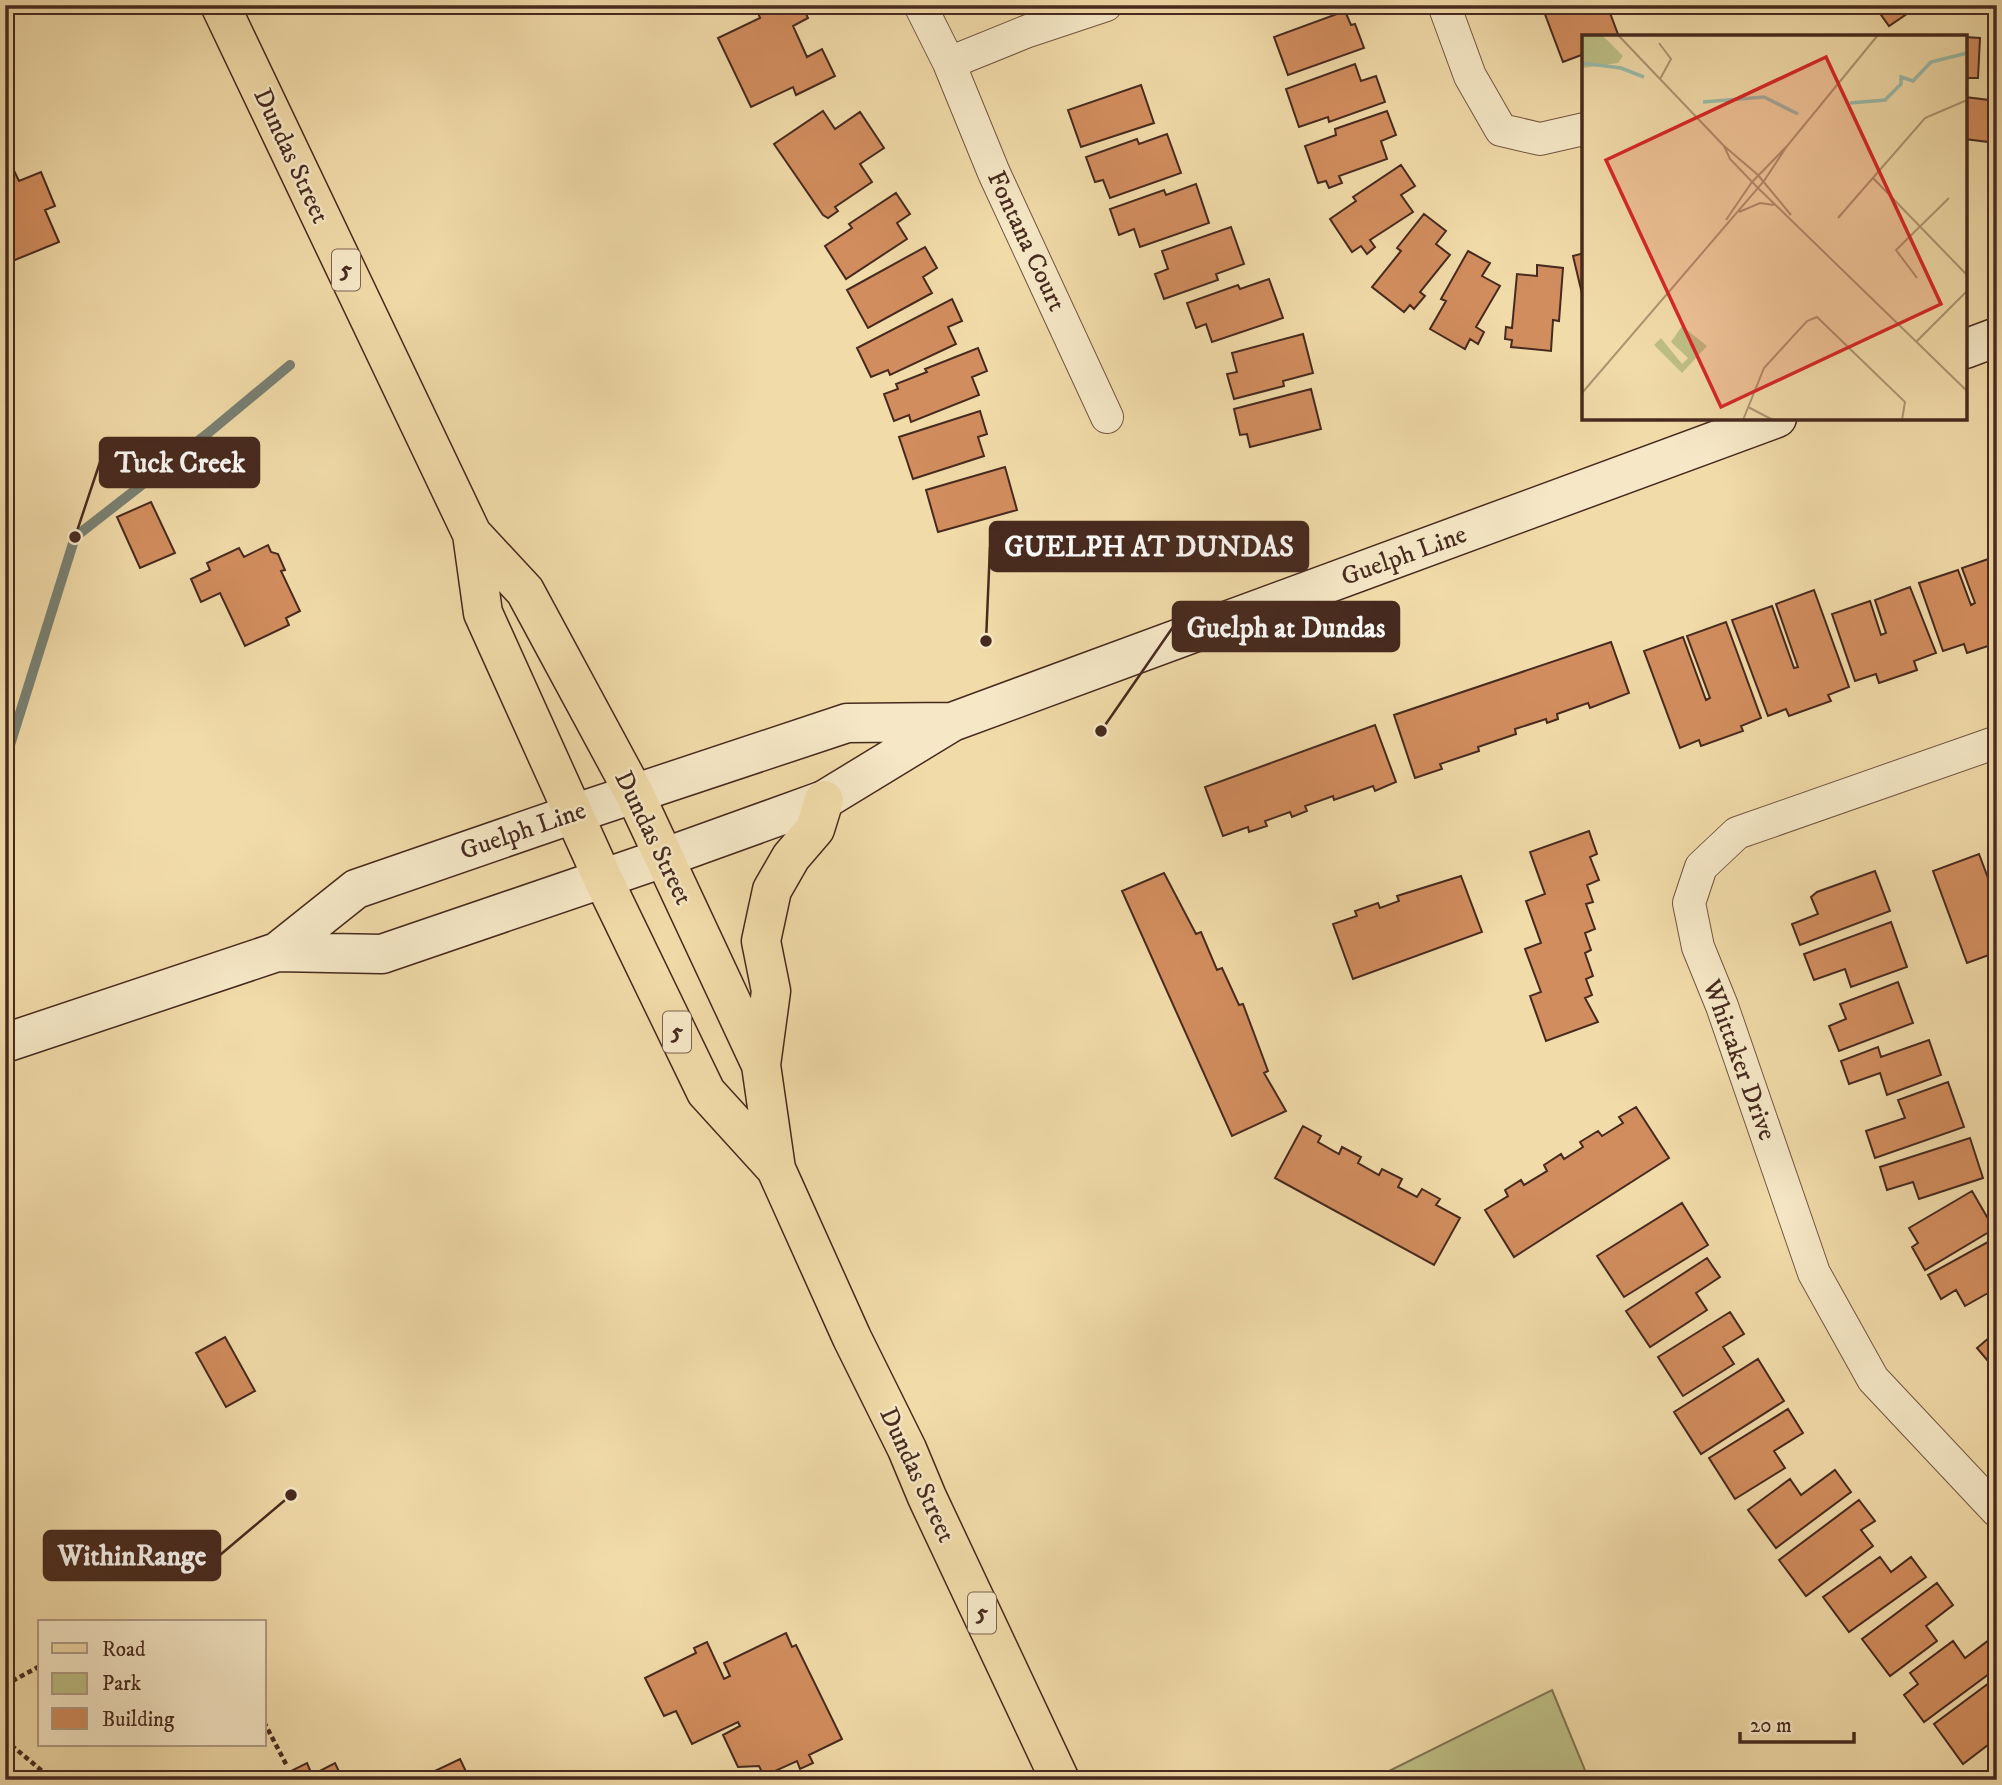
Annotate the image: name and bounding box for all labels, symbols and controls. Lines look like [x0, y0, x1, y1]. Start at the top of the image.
inset map [1582, 35, 1967, 420]
street label: Dundas Street [245, 83, 337, 229]
street label: Fontana Court [979, 165, 1073, 317]
road number: 5 [332, 249, 360, 290]
callout: Tuck Creek [100, 438, 259, 487]
text: Tuck Creek [114, 446, 246, 481]
street label: Guelph Line [1337, 518, 1471, 594]
callout: GUELPH AT DUNDAS [990, 522, 1308, 571]
text: GUELPH AT DUNDAS [1004, 530, 1294, 565]
callout: Guelph at Dundas [1173, 602, 1399, 651]
text: Guelph at Dundas [1187, 611, 1386, 646]
street label: Dundas Street [606, 766, 700, 910]
street label: Guelph Line [456, 794, 590, 868]
street label: Whittaker Drive [1694, 974, 1783, 1145]
road number: 5 [663, 1012, 691, 1052]
street label: Dundas Street [871, 1402, 963, 1548]
callout: WithinRange [44, 1531, 220, 1580]
text: WithinRange [57, 1539, 207, 1574]
road number: 5 [968, 1592, 996, 1633]
legend [38, 1620, 266, 1746]
text: Road [102, 1637, 146, 1663]
text: Park [102, 1671, 142, 1697]
scale bar [1740, 1701, 1853, 1745]
text: Building [102, 1707, 175, 1733]
text: 20 m [1750, 1713, 1792, 1739]

